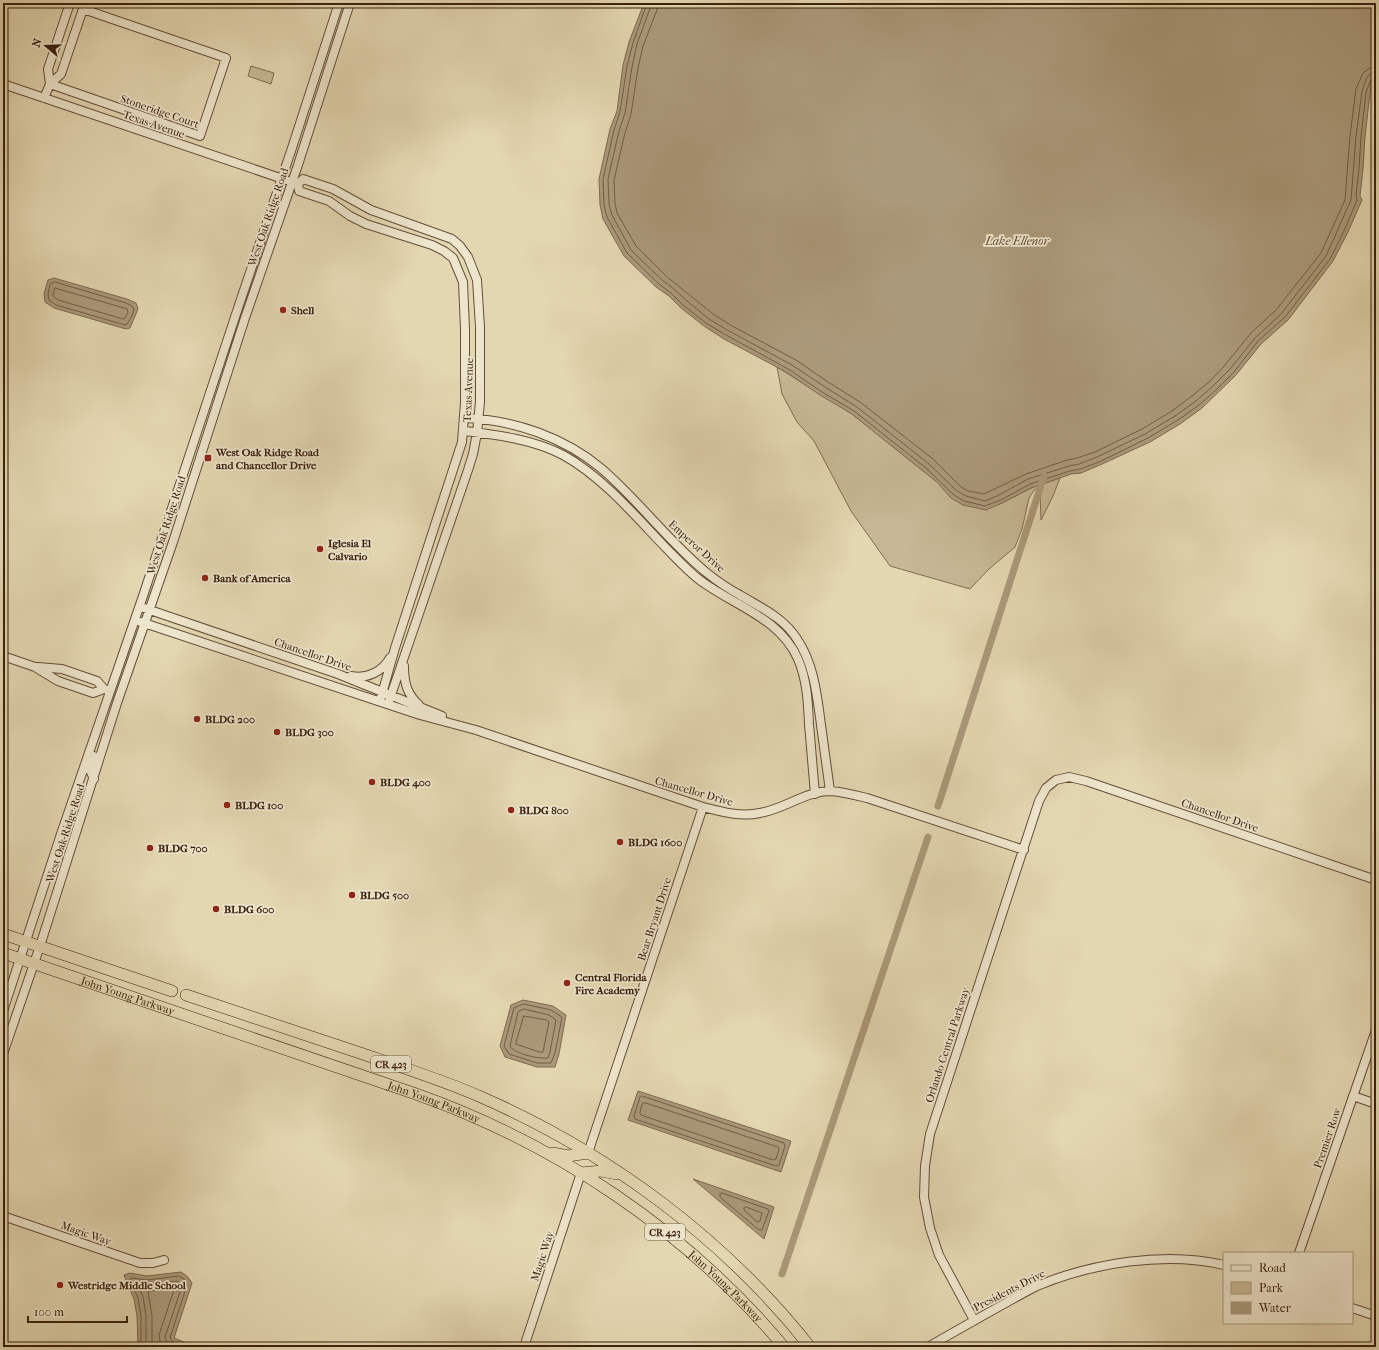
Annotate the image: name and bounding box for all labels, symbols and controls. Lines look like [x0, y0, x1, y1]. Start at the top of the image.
north arrow [26, 26, 66, 66]
text: N [30, 36, 45, 49]
street label: Stoneridge Court [119, 92, 201, 131]
street label: Texas Avenue [121, 108, 187, 141]
street label: West Oak Ridge Road [245, 165, 292, 269]
water label: Lake Ellenor [984, 234, 1050, 248]
place label: Shell [291, 304, 315, 317]
marker: Shell [278, 305, 288, 315]
street label: Texas Avenue [461, 357, 476, 423]
place label: West Oak Ridge Road and Chancellor Drive [215, 446, 320, 472]
marker: West Oak Ridge Road and Chancellor Drive [203, 453, 213, 463]
street label: West Oak Ridge Road [144, 473, 189, 577]
street label: Emperor Drive [666, 518, 728, 575]
place label: Iglesia El Calvario [328, 537, 372, 563]
marker: Iglesia El Calvario [315, 544, 325, 554]
place label: Bank of America [213, 572, 292, 585]
marker: Bank of America [200, 573, 210, 583]
street label: Chancellor Drive [273, 635, 354, 674]
place label: BLDG 200 [205, 713, 255, 726]
marker: BLDG 200 [192, 714, 202, 724]
place label: BLDG 300 [285, 726, 334, 739]
marker: BLDG 300 [272, 727, 282, 737]
street label: Chancellor Drive [653, 774, 735, 809]
place label: BLDG 400 [380, 776, 431, 789]
marker: BLDG 400 [367, 777, 377, 787]
street label: West Oak Ridge Road [43, 781, 88, 885]
street label: Chancellor Drive [1180, 796, 1261, 835]
place label: BLDG 100 [235, 799, 283, 812]
marker: BLDG 100 [222, 800, 232, 810]
place label: BLDG 800 [519, 804, 569, 817]
marker: BLDG 800 [506, 805, 516, 815]
place label: BLDG 1600 [628, 836, 682, 849]
marker: BLDG 1600 [615, 837, 625, 847]
place label: BLDG 700 [158, 842, 208, 855]
marker: BLDG 700 [145, 843, 155, 853]
street label: Bear Bryant Drive [635, 875, 674, 962]
place label: BLDG 500 [360, 889, 409, 902]
marker: BLDG 500 [347, 890, 357, 900]
place label: BLDG 600 [224, 903, 274, 916]
marker: BLDG 600 [211, 904, 221, 914]
place label: Central Florida Fire Academy [574, 971, 648, 997]
street label: John Young Parkway [78, 974, 177, 1018]
marker: Central Florida Fire Academy [562, 978, 572, 988]
street label: Orlando Central Parkway [923, 985, 973, 1105]
road number: CR 423 [371, 1056, 411, 1072]
street label: John Young Parkway [385, 1079, 483, 1126]
street label: Premier Row [1311, 1106, 1344, 1170]
street label: Magic Way [59, 1219, 114, 1248]
road number: CR 423 [645, 1224, 685, 1240]
street label: Magic Way [528, 1228, 557, 1283]
street label: John Young Parkway [685, 1247, 766, 1326]
legend [1223, 1252, 1353, 1324]
text: Road [1259, 1261, 1286, 1275]
street label: Presidents Drive [971, 1266, 1048, 1314]
place label: Westridge Middle School [67, 1279, 187, 1292]
marker: Westridge Middle School [55, 1280, 65, 1290]
text: Park [1259, 1281, 1284, 1295]
scale bar [28, 1298, 127, 1324]
text: Water [1258, 1301, 1292, 1315]
text: 100 m [34, 1305, 64, 1319]

